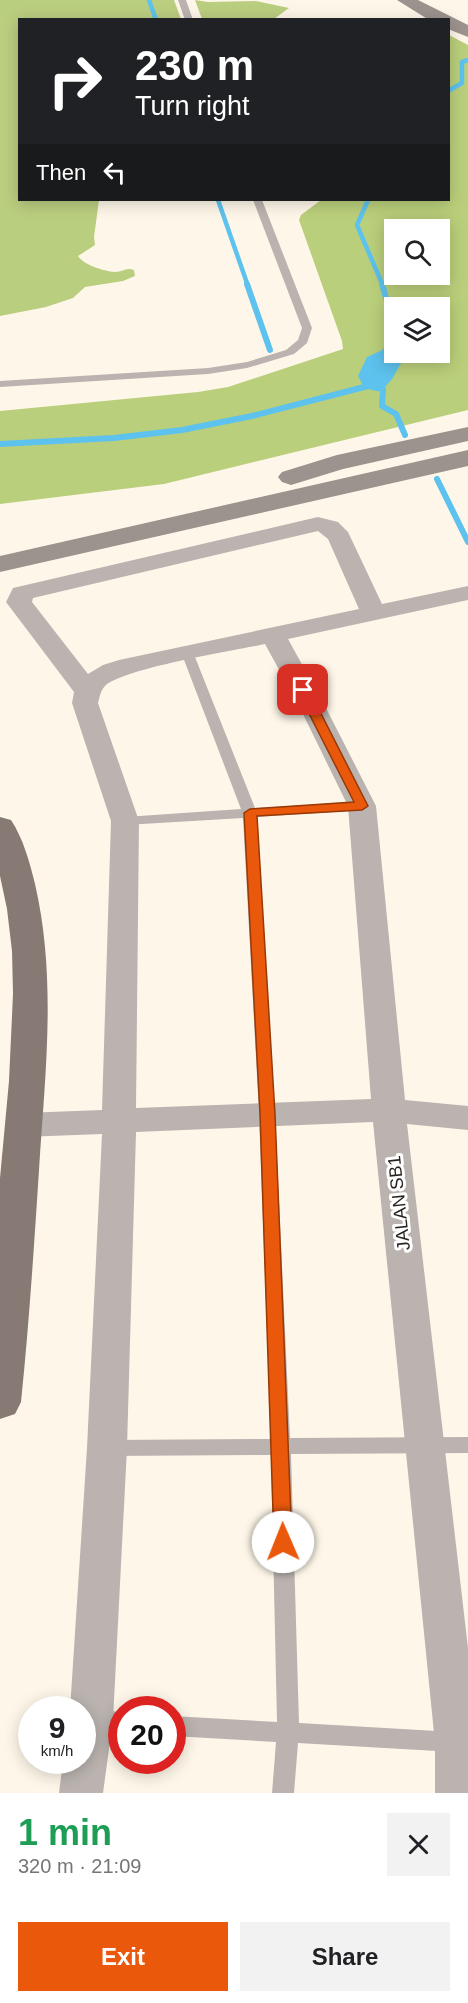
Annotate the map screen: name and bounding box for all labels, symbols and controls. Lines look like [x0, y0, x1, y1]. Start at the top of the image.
icon: right [36, 42, 114, 120]
text: 230 m [135, 42, 254, 89]
text: Turn right [135, 91, 250, 121]
icon: left [98, 156, 131, 189]
text: Then [36, 160, 86, 185]
map controls [384, 219, 450, 363]
button: search [384, 219, 450, 285]
button: layers [384, 297, 450, 363]
pin [277, 664, 328, 715]
icon: arrive [286, 673, 319, 706]
street label: JALAN SB1 [384, 1155, 414, 1251]
position arrow [251, 1510, 315, 1574]
speed limit sign: 20 [108, 1696, 186, 1774]
text: 9 [49, 1711, 65, 1744]
text: km/h [41, 1742, 73, 1759]
text: 1 min [18, 1812, 112, 1853]
button: close [387, 1813, 450, 1876]
text: 320 m · 21:09 [18, 1855, 141, 1877]
button: Exit [18, 1922, 228, 1991]
button: Share [240, 1922, 450, 1991]

